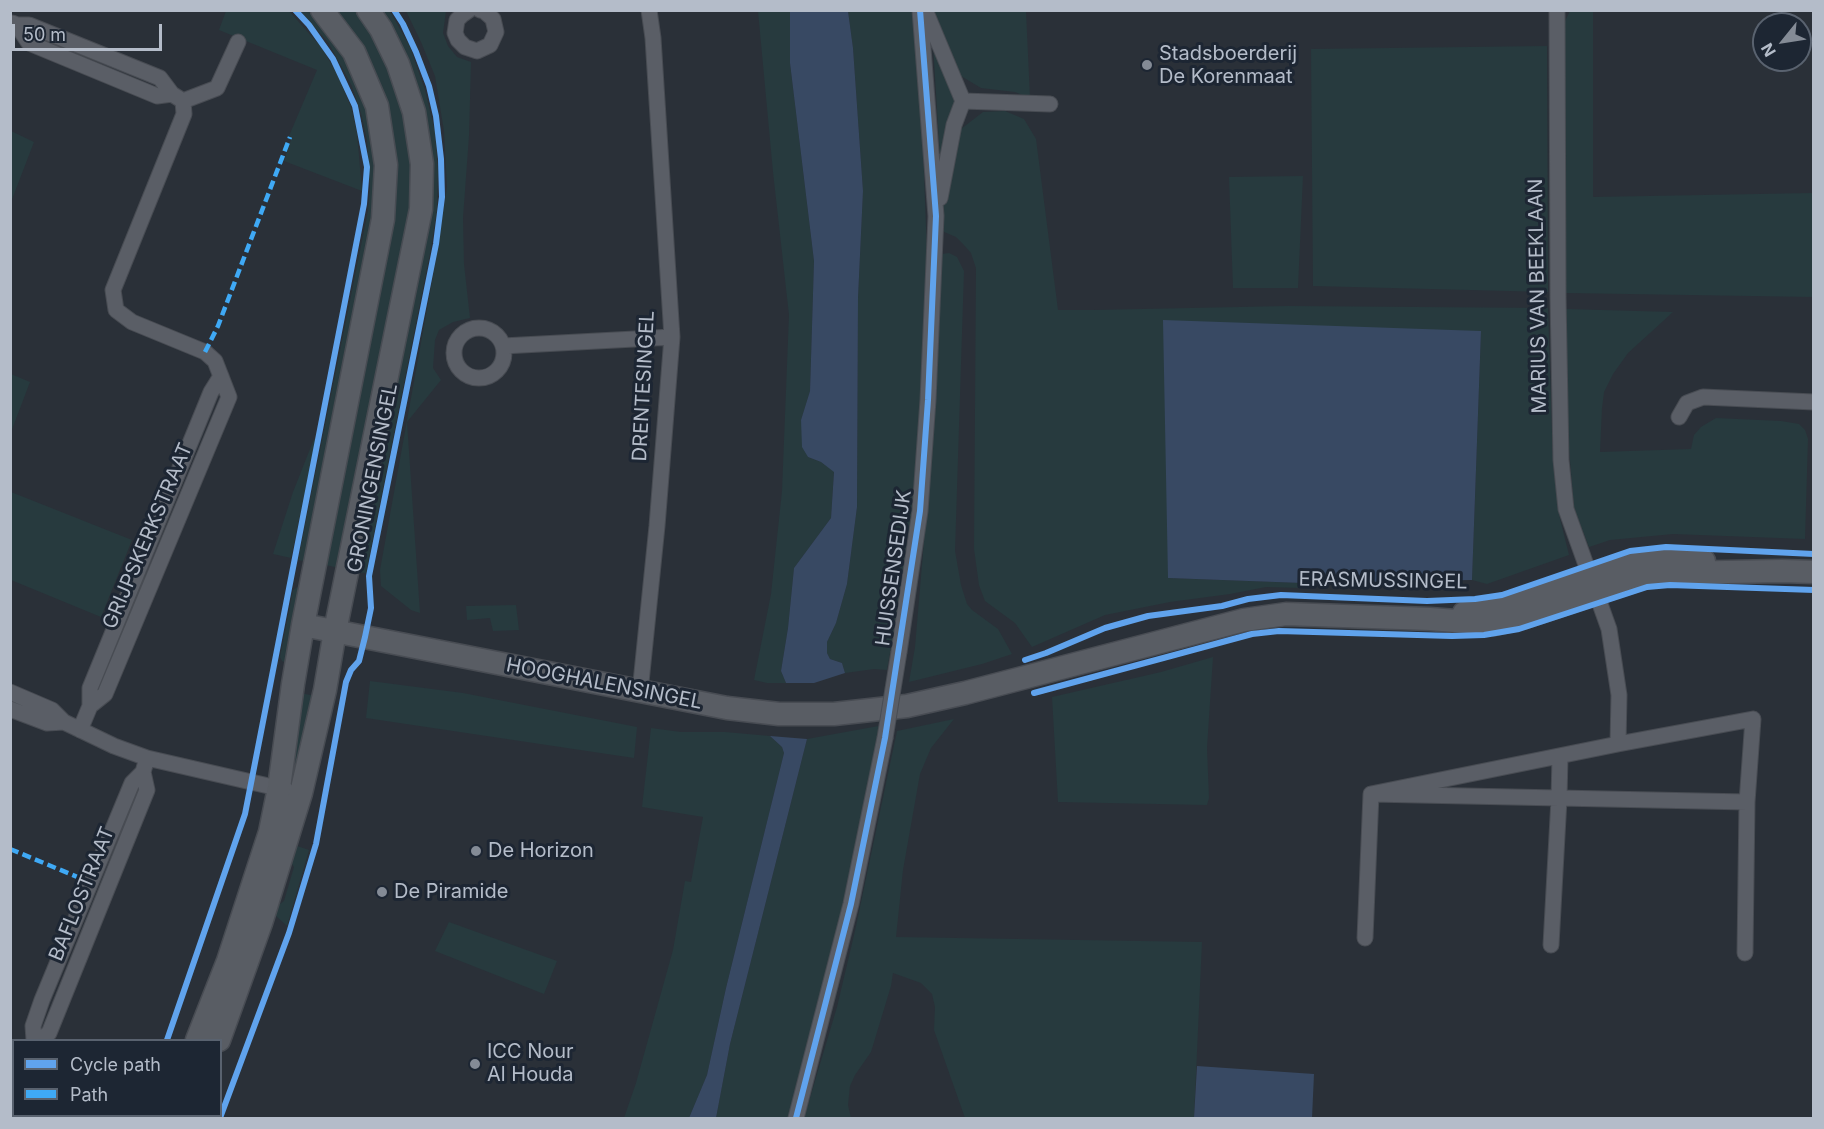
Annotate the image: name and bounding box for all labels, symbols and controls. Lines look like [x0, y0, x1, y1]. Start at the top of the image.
scale bar [15, 12, 165, 50]
north arrow [1752, 12, 1812, 72]
text: 50 m [23, 24, 66, 45]
text: N [1756, 40, 1780, 60]
place label: Stadsboerderij De Korenmaat [1159, 42, 1297, 89]
marker: Stadsboerderij De Korenmaat [1140, 58, 1154, 72]
street label: MARIUS VAN BEEKLAAN [1524, 178, 1552, 414]
street label: DRENTESINGEL [628, 310, 660, 462]
street label: GRONINGENSINGEL [343, 381, 403, 575]
street label: GRIJPSKERKSTRAAT [98, 440, 198, 632]
street label: HUISSENSEDIJK [871, 488, 917, 648]
street label: ERASMUSSINGEL [1298, 568, 1468, 594]
street label: HOOGHALENSINGEL [504, 653, 704, 715]
street label: BAFLOSTRAAT [44, 823, 120, 965]
place label: De Horizon [488, 839, 594, 863]
marker: De Horizon [469, 844, 483, 858]
place label: De Piramide [394, 880, 508, 904]
marker: De Piramide [375, 885, 389, 899]
legend [12, 1039, 222, 1117]
place label: ICC Nour Al Houda [487, 1040, 574, 1087]
text: Cycle path [70, 1054, 161, 1075]
marker: ICC Nour Al Houda [468, 1057, 482, 1071]
text: Path [70, 1084, 108, 1105]

